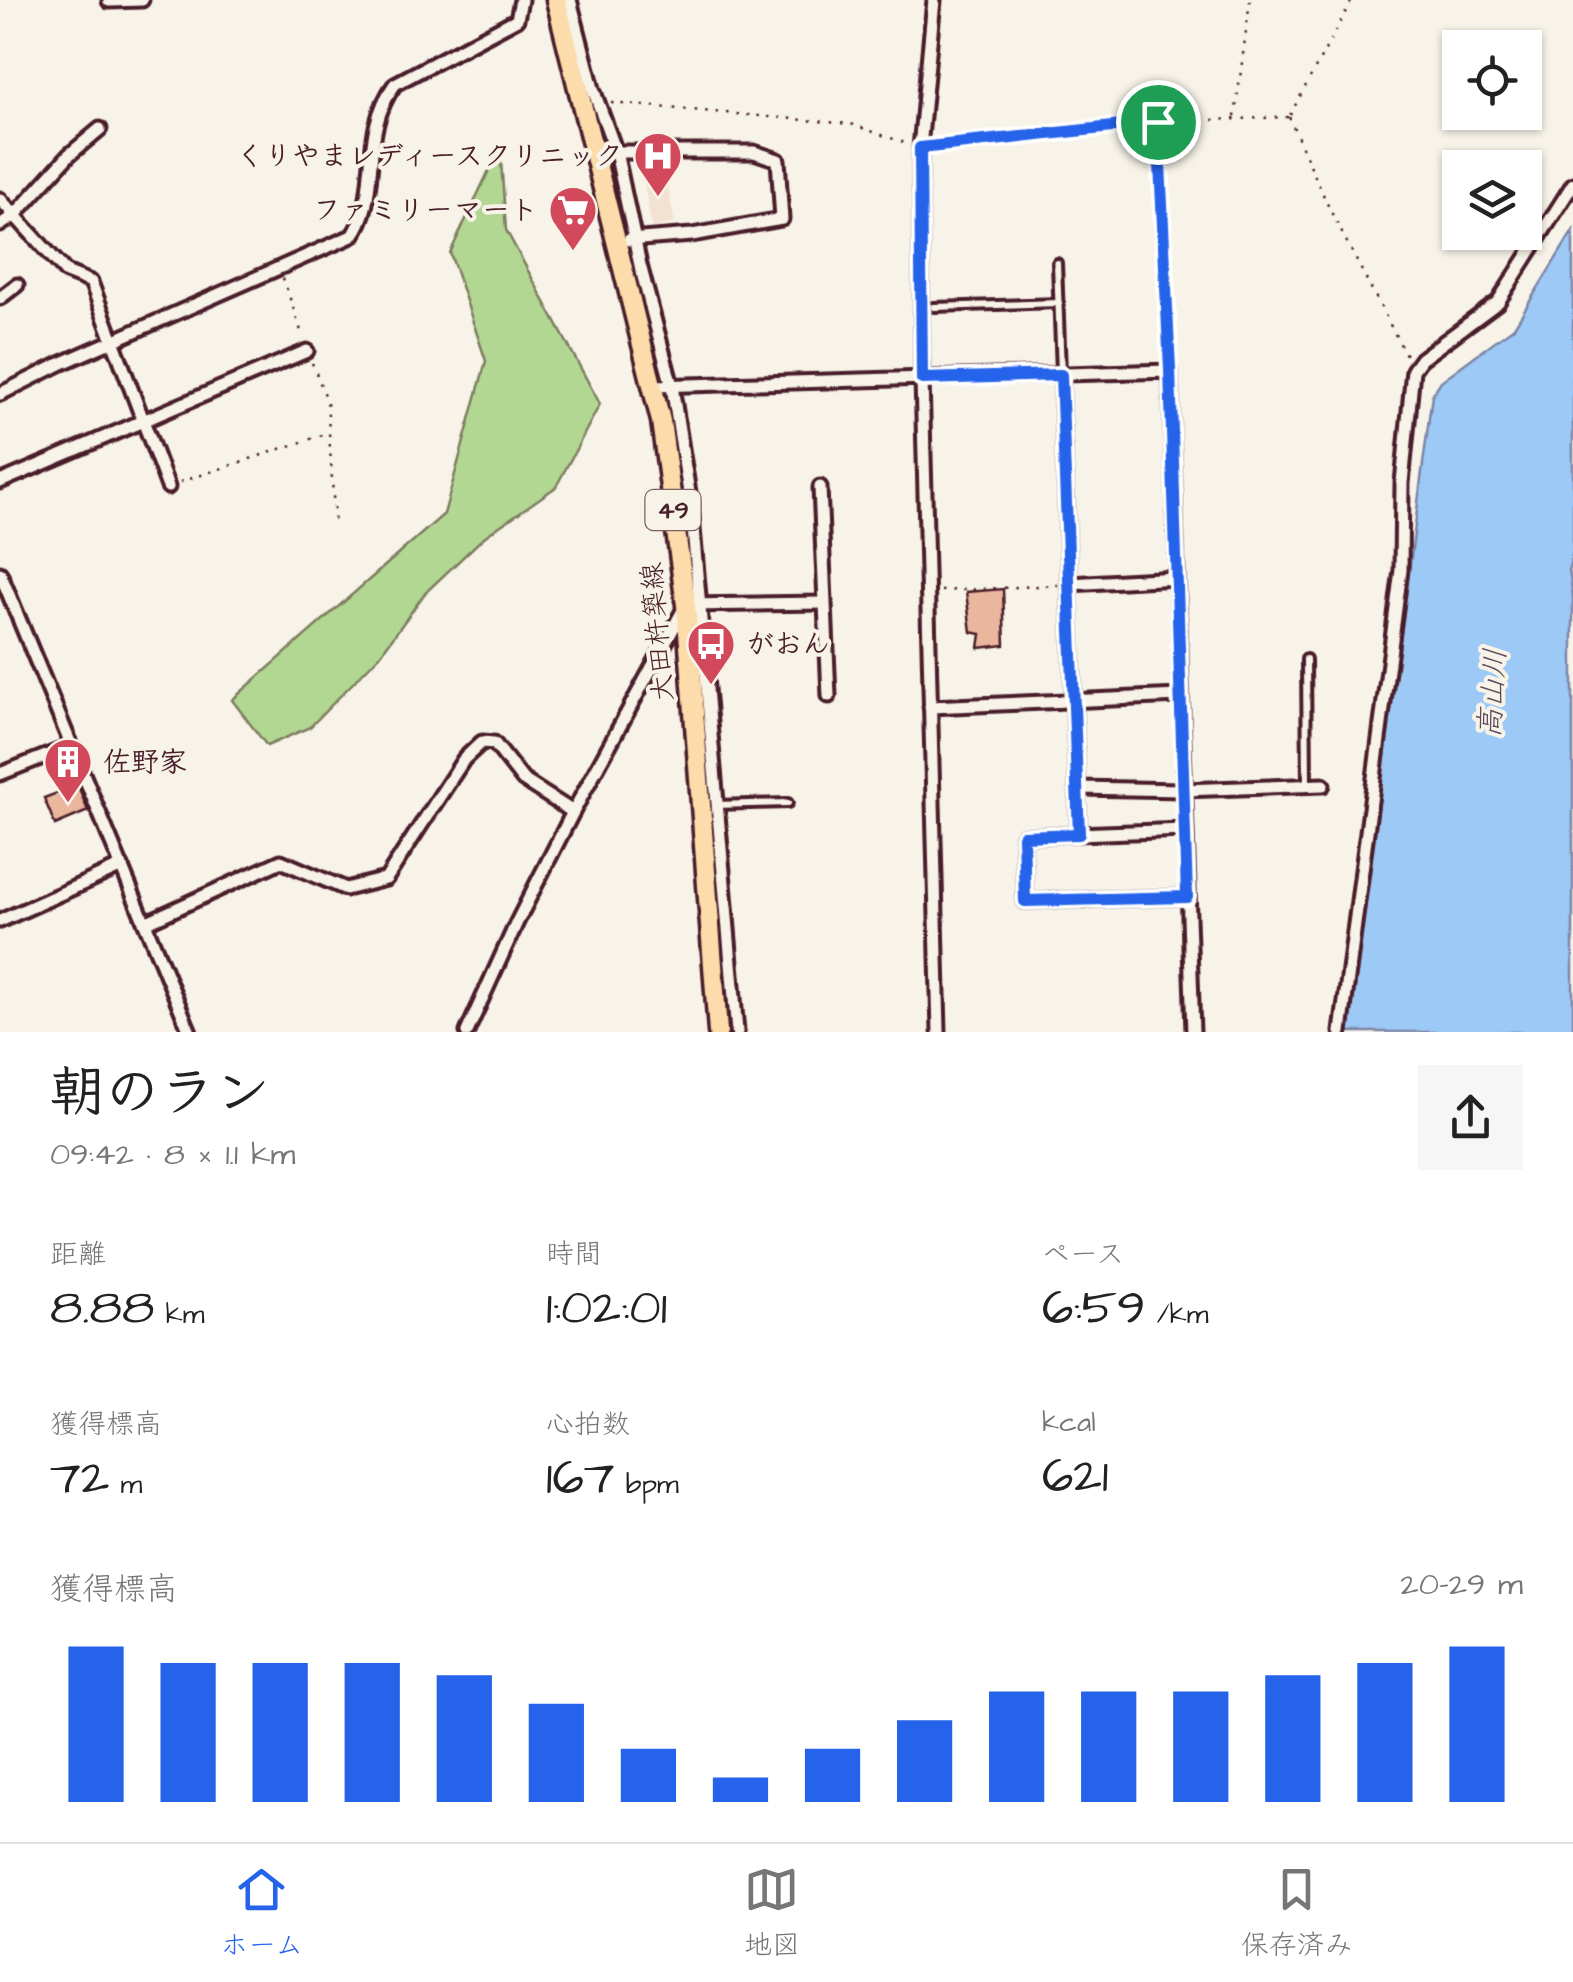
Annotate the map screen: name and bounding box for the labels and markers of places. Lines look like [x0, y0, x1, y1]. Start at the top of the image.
pin [1116, 80, 1201, 165]
hospital icon: くりやまレディースクリニック [632, 130, 684, 198]
place label: くりやまレディースクリニック [236, 137, 623, 176]
supermarket icon: ファミリーマート [547, 184, 599, 252]
place label: ファミリーマート [313, 191, 538, 230]
bus stop icon: がおん [685, 618, 737, 686]
place label: がおん [746, 625, 830, 664]
building icon: 佐野家 [42, 736, 94, 804]
place label: 佐野家 [103, 743, 187, 782]

